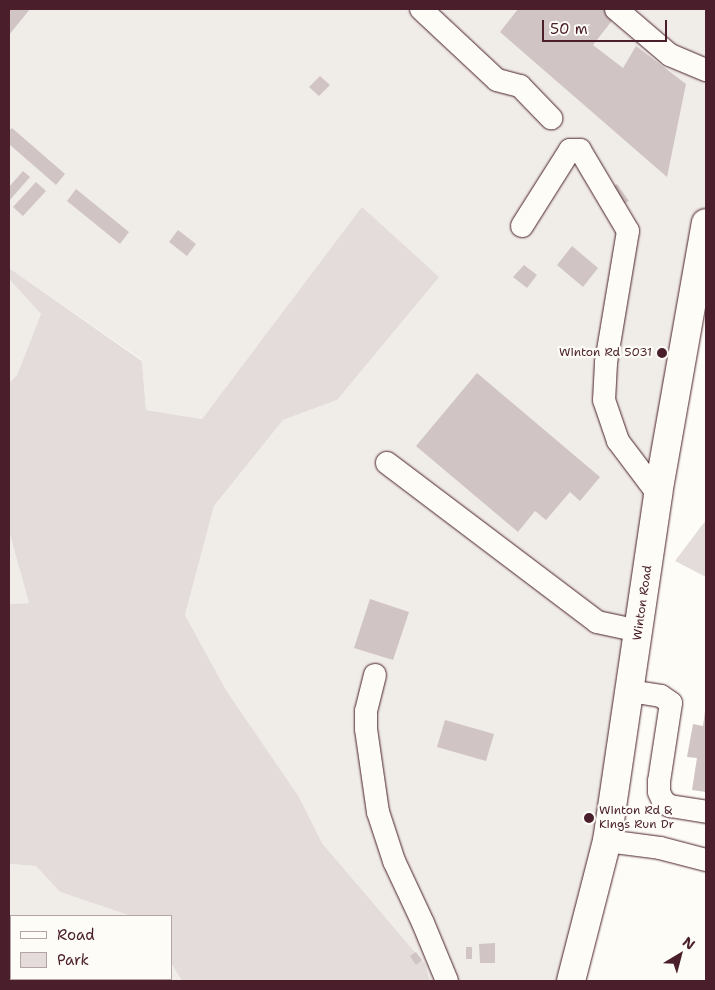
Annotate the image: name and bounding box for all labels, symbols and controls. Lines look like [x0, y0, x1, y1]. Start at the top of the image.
scale bar [545, 10, 670, 42]
text: 50 m [550, 19, 588, 39]
place label: Winton Rd 5031 [559, 346, 652, 360]
marker: Winton Rd 5031 [656, 347, 668, 359]
street label: Winton Road [631, 565, 655, 641]
place label: Winton Rd & Kings Run Dr [599, 804, 674, 832]
marker: Winton Rd & Kings Run Dr [583, 812, 595, 824]
legend [10, 915, 172, 980]
text: Road [57, 925, 95, 945]
north arrow [655, 930, 705, 980]
text: N [679, 932, 699, 954]
text: Park [57, 950, 89, 970]

